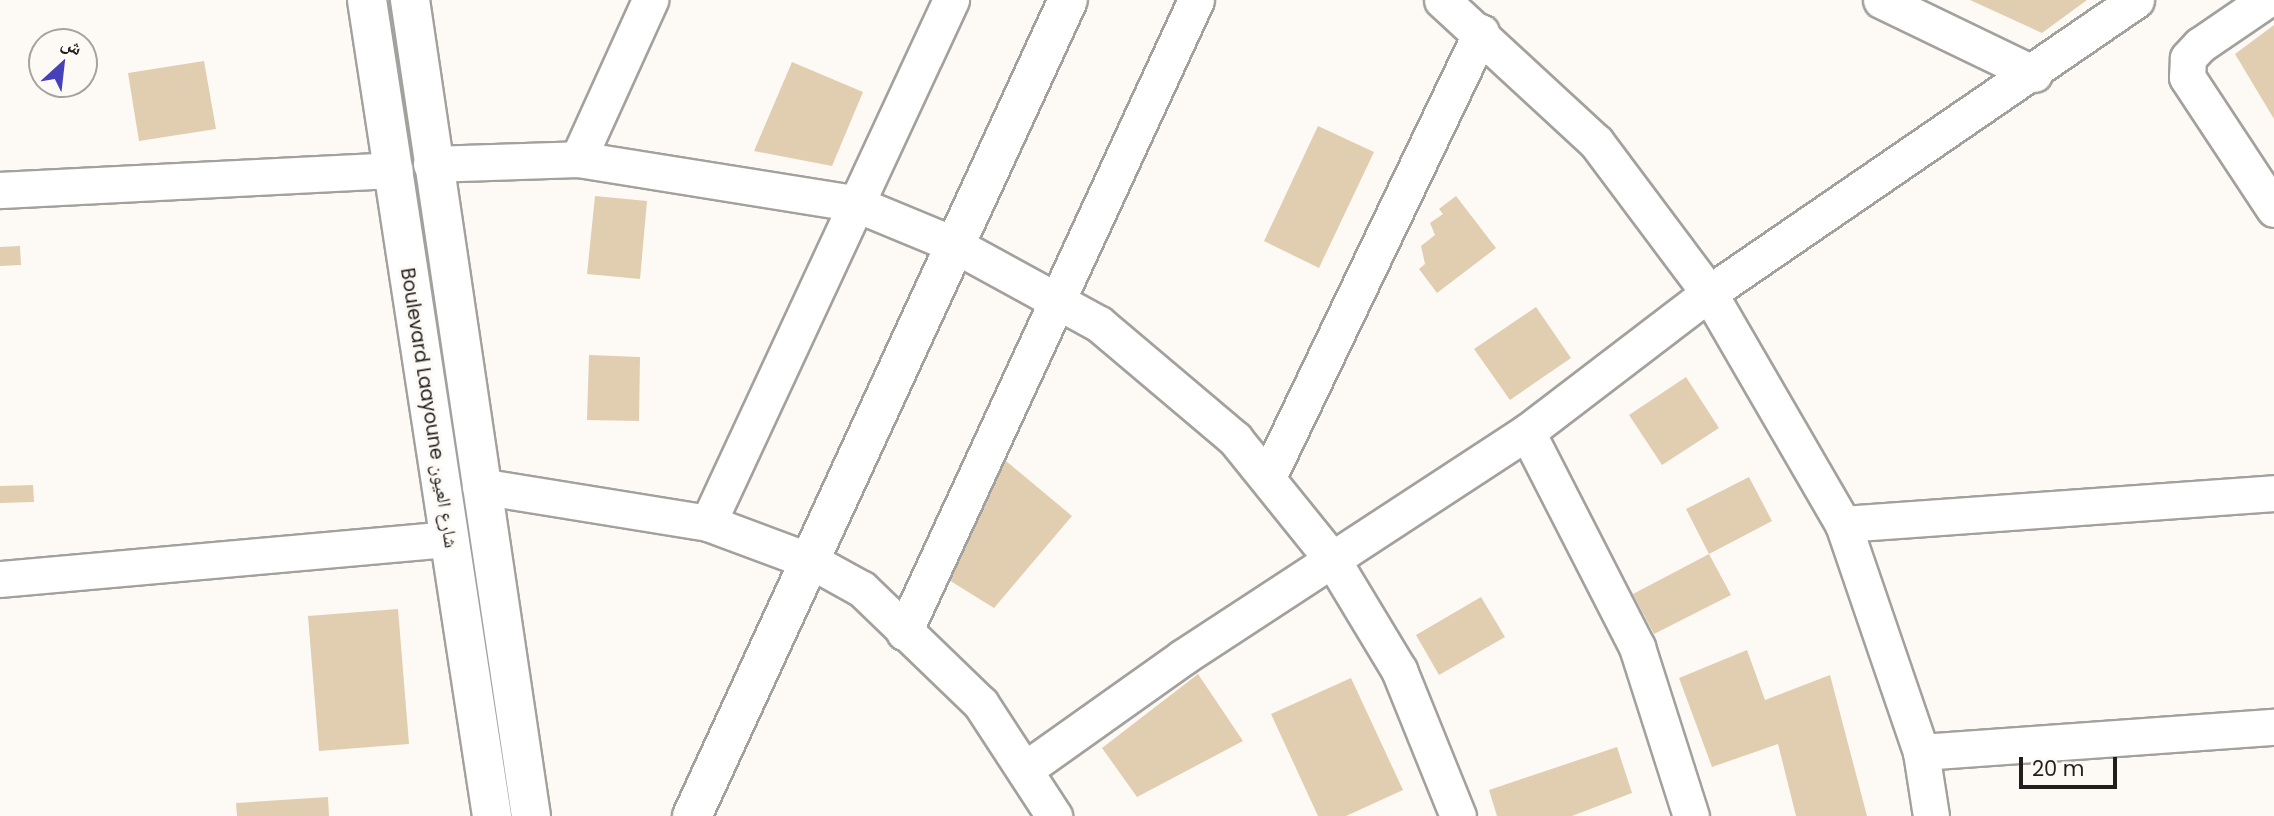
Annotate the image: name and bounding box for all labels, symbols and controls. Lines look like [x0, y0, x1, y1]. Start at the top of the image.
north arrow [28, 28, 98, 98]
text: ش [57, 29, 87, 62]
street label: Boulevard Laayoune شارع العيون [396, 266, 462, 550]
scale bar [2022, 742, 2120, 786]
text: 20 m [2032, 754, 2085, 783]

